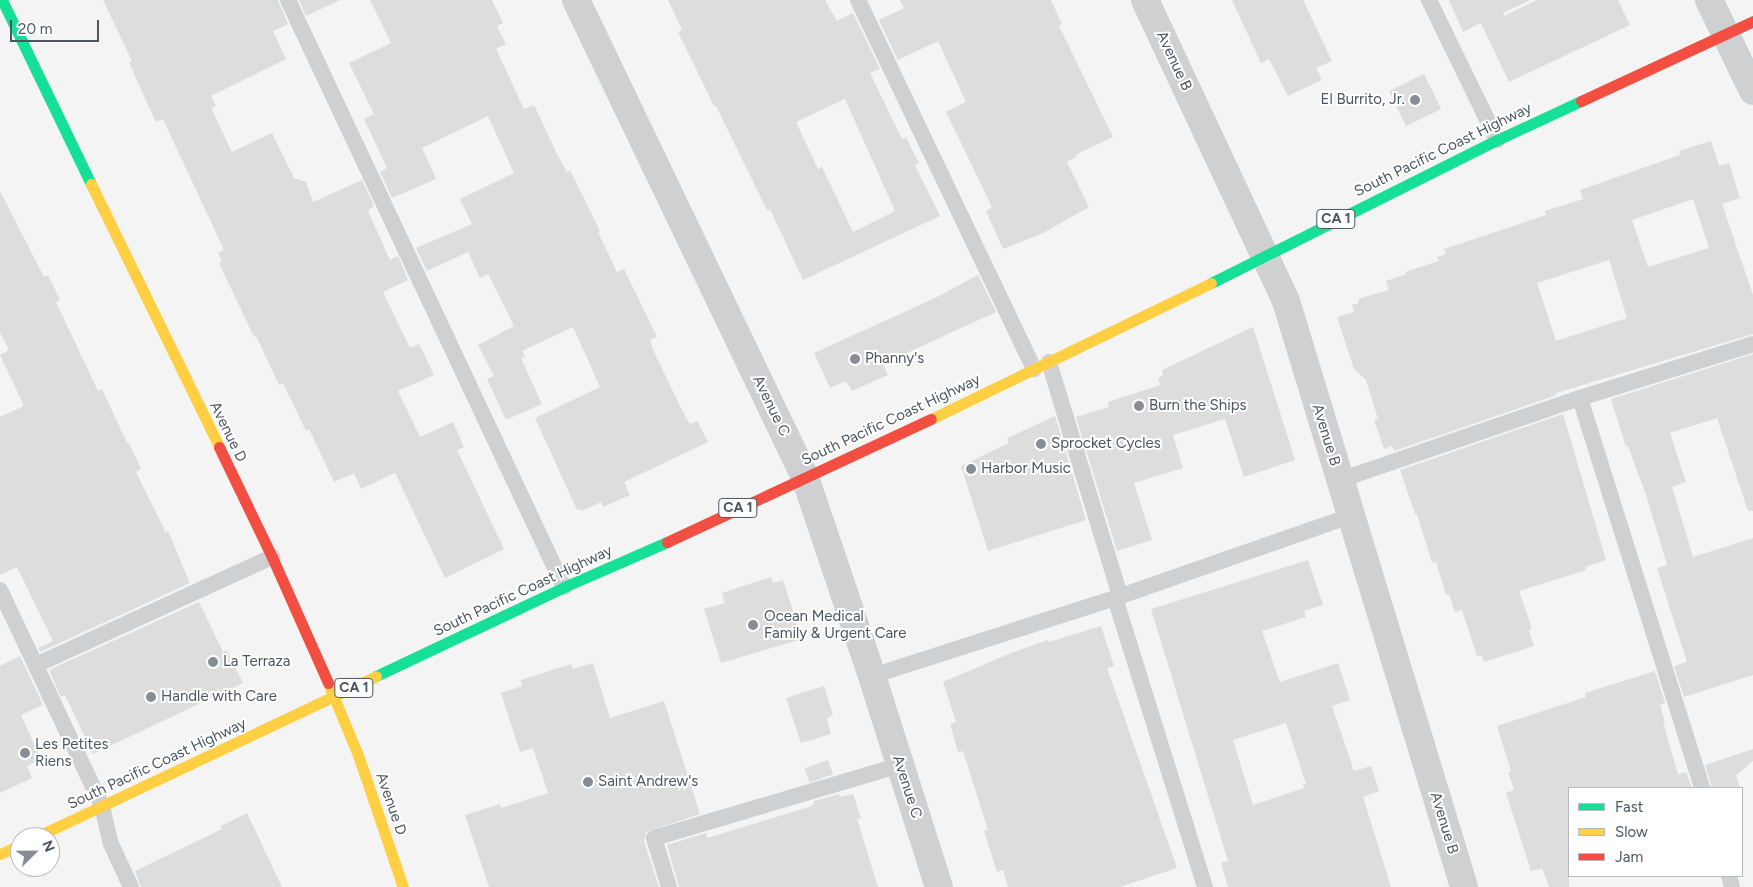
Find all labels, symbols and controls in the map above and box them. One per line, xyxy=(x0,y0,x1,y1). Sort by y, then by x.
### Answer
scale bar xyxy=(12,10,101,42)
text: 20 m xyxy=(18,20,52,38)
street label: Avenue B xyxy=(1152,28,1196,94)
place label: El Burrito, Jr. xyxy=(1321,91,1405,109)
marker: El Burrito, Jr. xyxy=(1409,94,1421,106)
street label: South Pacific Coast Highway xyxy=(1351,99,1535,201)
road number: CA 1 xyxy=(1316,208,1356,230)
place label: Phanny's xyxy=(865,350,924,368)
marker: Phanny's xyxy=(849,353,861,365)
street label: South Pacific Coast Highway xyxy=(799,371,983,469)
street label: Avenue C xyxy=(749,373,793,439)
place label: Burn the Ships xyxy=(1149,397,1247,415)
street label: Avenue D xyxy=(206,399,250,465)
marker: Burn the Ships xyxy=(1133,400,1145,412)
street label: Avenue B xyxy=(1308,402,1344,468)
place label: Sprocket Cycles xyxy=(1051,435,1161,453)
marker: Sprocket Cycles xyxy=(1035,438,1047,450)
place label: Harbor Music xyxy=(981,460,1071,478)
marker: Harbor Music xyxy=(965,463,977,475)
road number: CA 1 xyxy=(718,496,758,520)
street label: South Pacific Coast Highway xyxy=(431,542,615,640)
place label: Ocean Medical Family & Urgent Care xyxy=(764,607,906,642)
marker: Ocean Medical Family & Urgent Care xyxy=(746,618,760,632)
place label: La Terraza xyxy=(223,653,291,671)
marker: La Terraza xyxy=(207,656,219,668)
road number: CA 1 xyxy=(334,676,374,700)
place label: Handle with Care xyxy=(161,688,277,706)
marker: Handle with Care xyxy=(145,691,157,703)
street label: South Pacific Coast Highway xyxy=(65,715,249,813)
place label: Les Petites Riens xyxy=(35,735,108,770)
marker: Les Petites Riens xyxy=(19,747,31,759)
street label: Avenue C xyxy=(888,753,926,821)
street label: Avenue D xyxy=(372,770,410,838)
place label: Saint Andrew's xyxy=(598,773,698,791)
marker: Saint Andrew's xyxy=(582,776,594,788)
legend xyxy=(1568,787,1743,877)
street label: Avenue B xyxy=(1426,790,1462,856)
text: Fast xyxy=(1615,798,1643,816)
text: Slow xyxy=(1615,823,1648,841)
north arrow xyxy=(10,827,60,877)
text: N xyxy=(38,838,58,855)
text: Jam xyxy=(1615,848,1643,866)

